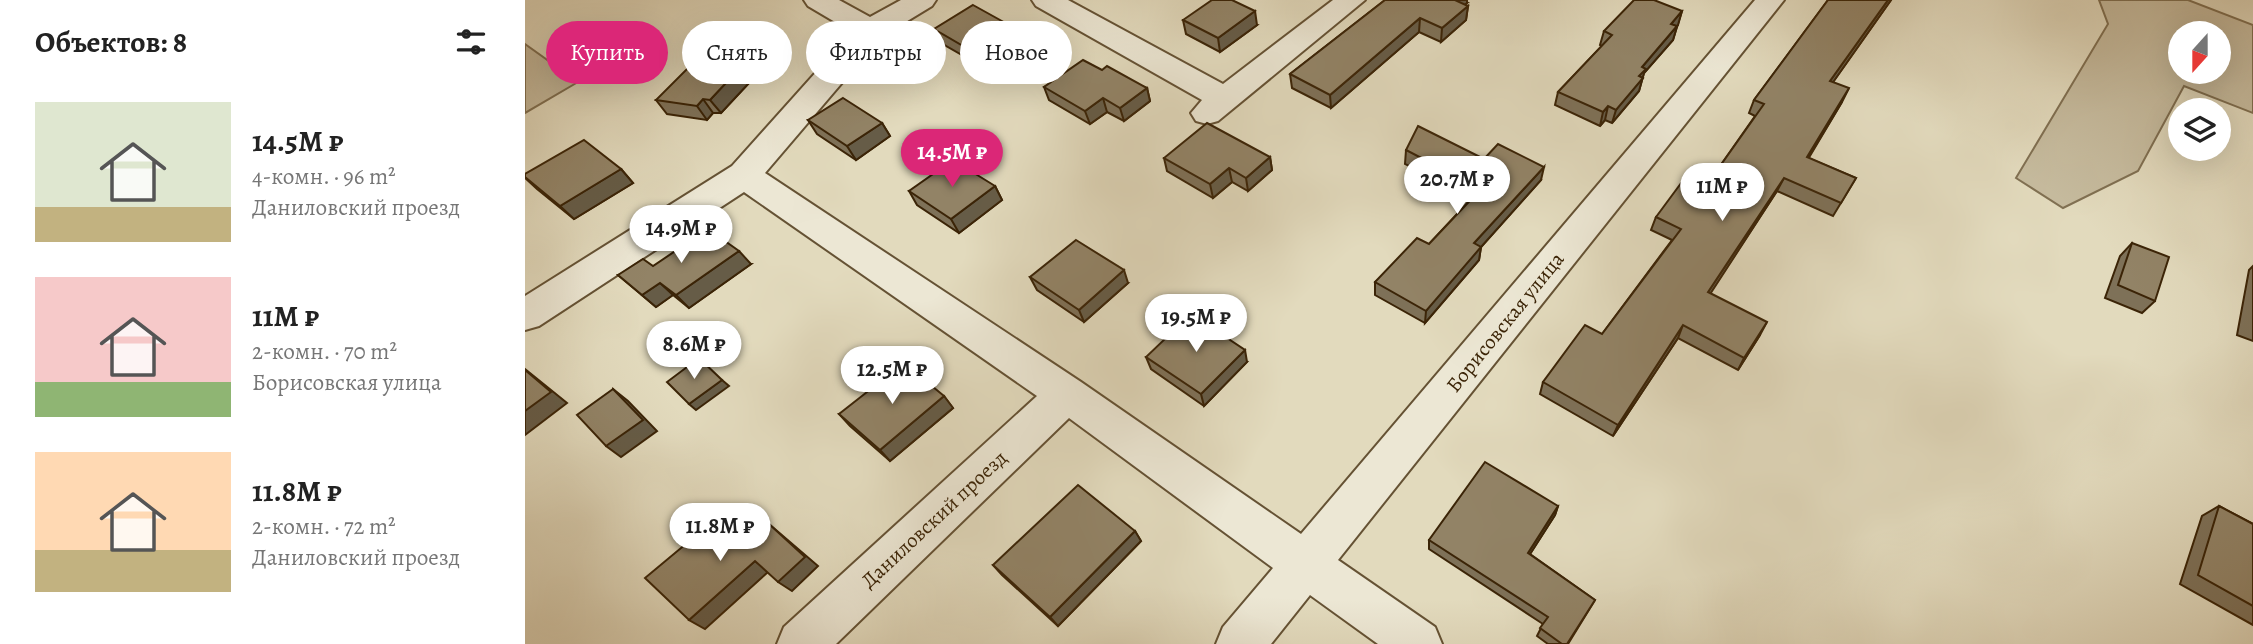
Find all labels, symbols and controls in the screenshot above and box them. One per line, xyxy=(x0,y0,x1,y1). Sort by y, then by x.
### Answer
chip: Купить xyxy=(546,21,668,84)
chip: Снять xyxy=(682,21,792,84)
chip: Фильтры xyxy=(806,21,946,84)
chip: Новое xyxy=(960,21,1072,84)
north arrow xyxy=(2168,21,2231,84)
map controls xyxy=(2168,21,2231,161)
text: Объектов: 8 xyxy=(35,22,187,62)
icon: filters xyxy=(452,23,490,61)
button: layers xyxy=(2168,98,2231,161)
text: 14.5M ₽ xyxy=(252,121,344,161)
icon: home xyxy=(91,130,175,214)
pin: 14.5M ₽ xyxy=(887,130,1017,189)
text: 14.5M ₽ xyxy=(917,136,987,167)
pin: 20.7M ₽ xyxy=(1392,156,1522,216)
text: 4-комн. · 96 m² xyxy=(252,161,396,192)
text: 20.7M ₽ xyxy=(1420,163,1494,194)
pin: 11M ₽ xyxy=(1673,164,1771,223)
text: 11M ₽ xyxy=(1696,170,1748,201)
text: Даниловский проезд xyxy=(252,192,460,223)
pin: 14.9M ₽ xyxy=(616,205,746,265)
text: 14.9M ₽ xyxy=(645,212,717,243)
street label: Борисовская улица xyxy=(1440,246,1571,398)
pin: 19.5M ₽ xyxy=(1131,294,1261,354)
text: 11M ₽ xyxy=(252,296,319,336)
text: 19.5M ₽ xyxy=(1161,301,1231,332)
icon: home xyxy=(91,305,175,389)
pin: 8.6M ₽ xyxy=(637,322,751,381)
text: 8.6M ₽ xyxy=(662,328,726,359)
text: 2-комн. · 70 m² xyxy=(252,336,397,367)
pin: 12.5M ₽ xyxy=(827,346,957,406)
text: 12.5M ₽ xyxy=(857,353,927,384)
text: Борисовская улица xyxy=(252,367,442,398)
street label: Даниловский проезд xyxy=(855,444,1013,594)
text: 11.8M ₽ xyxy=(252,471,342,511)
icon: home xyxy=(91,480,175,564)
pin: 11.8M ₽ xyxy=(655,504,785,563)
text: 11.8M ₽ xyxy=(686,510,754,541)
text: 2-комн. · 72 m² xyxy=(252,511,396,542)
text: Даниловский проезд xyxy=(252,542,460,573)

